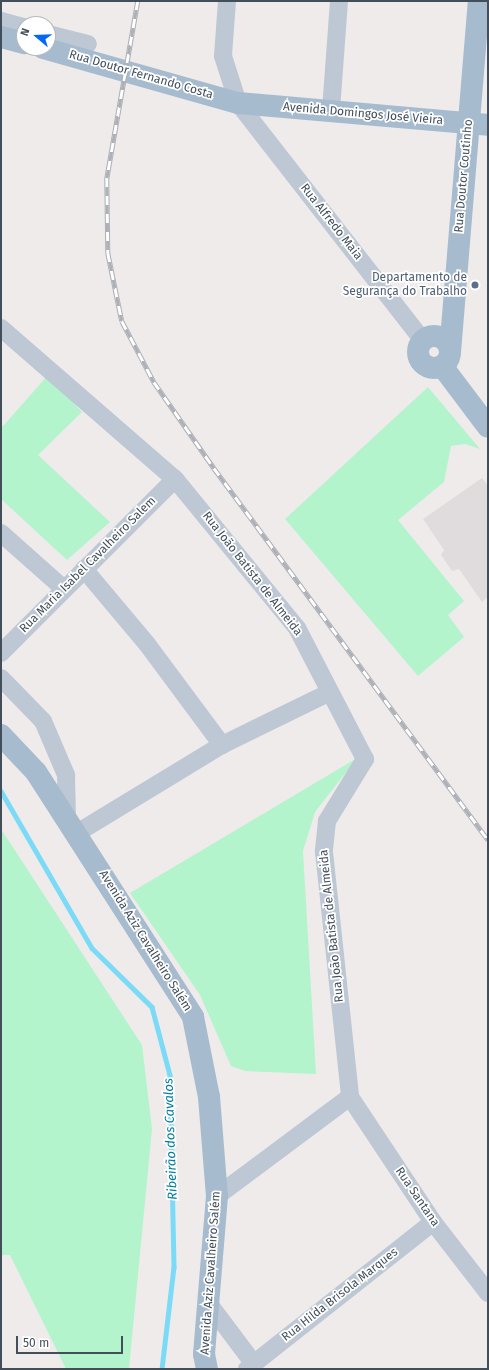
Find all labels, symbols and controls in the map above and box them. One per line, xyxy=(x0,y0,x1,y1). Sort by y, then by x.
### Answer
north arrow xyxy=(16,16,56,56)
text: N xyxy=(18,27,32,38)
street label: Rua Doutor Fernando Costa xyxy=(67,48,215,102)
street label: Avenida Domingos José Vieira xyxy=(282,100,444,128)
street label: Rua Doutor Coutinho xyxy=(452,119,476,233)
street label: Rua Alfredo Maia xyxy=(297,181,365,263)
place label: Departamento de Segurança do Trabalho xyxy=(343,271,467,299)
marker: Departamento de Segurança do Trabalho xyxy=(470,280,480,290)
street label: Rua Maria Isabel Cavalheiro Salem xyxy=(17,494,159,636)
street label: Rua João Batista de Almeida xyxy=(199,509,305,639)
street label: Rua João Batista de Almeida xyxy=(317,849,347,1003)
street label: Avenida Aziz Cavalheiro Salém xyxy=(96,868,194,1014)
water label: Ribeirão dos Cavalos xyxy=(161,1078,181,1200)
street label: Rua Santana xyxy=(392,1165,442,1229)
street label: Avenida Aziz Cavalheiro Salém xyxy=(198,1191,224,1355)
street label: Rua Hilda Brisola Marques xyxy=(279,1245,401,1345)
scale bar xyxy=(18,1328,125,1354)
text: 50 m xyxy=(23,1336,49,1350)

